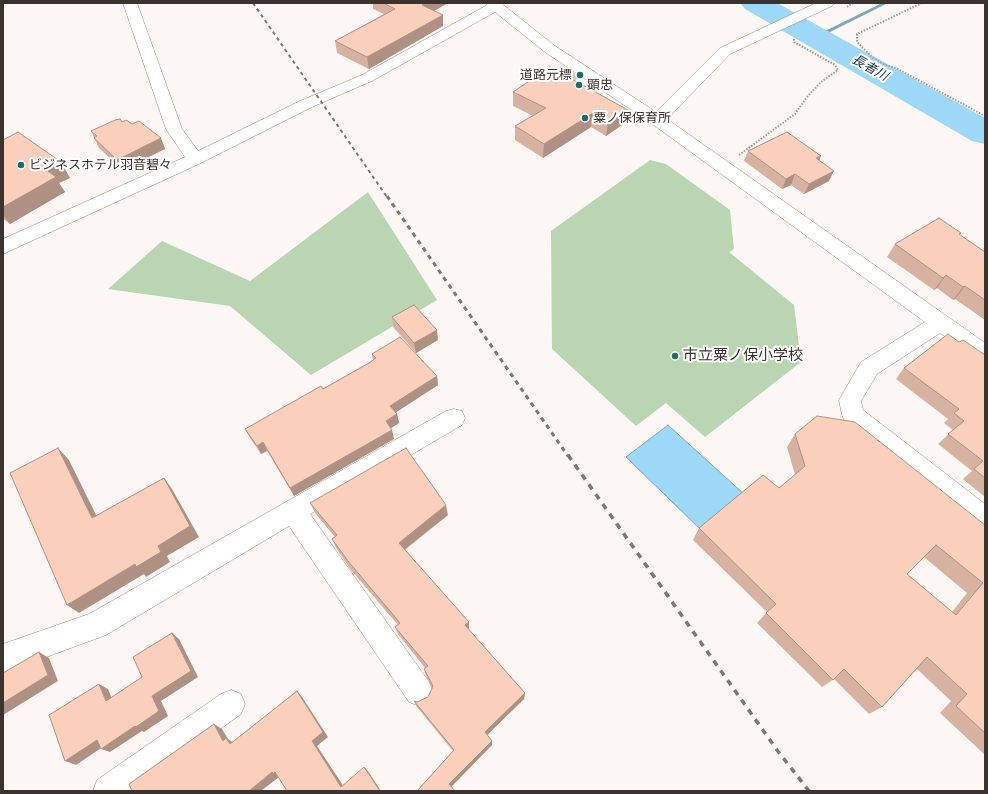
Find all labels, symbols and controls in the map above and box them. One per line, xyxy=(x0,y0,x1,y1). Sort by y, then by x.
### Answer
water label: 長者川 xyxy=(849,52,891,84)
place label: 道路元標 xyxy=(520,67,572,83)
marker: 道路元標 xyxy=(575,70,585,80)
place label: 顕忠 xyxy=(587,77,613,93)
marker: 顕忠 xyxy=(574,80,584,90)
place label: 粟ノ保保育所 xyxy=(593,110,671,126)
marker: 粟ノ保保育所 xyxy=(580,113,590,123)
place label: ビジネスホテル羽音碧々 xyxy=(29,157,172,173)
marker: ビジネスホテル羽音碧々 xyxy=(16,160,26,170)
place label: 市立粟ノ保小学校 xyxy=(683,347,803,365)
marker: 市立粟ノ保小学校 xyxy=(670,351,680,361)

